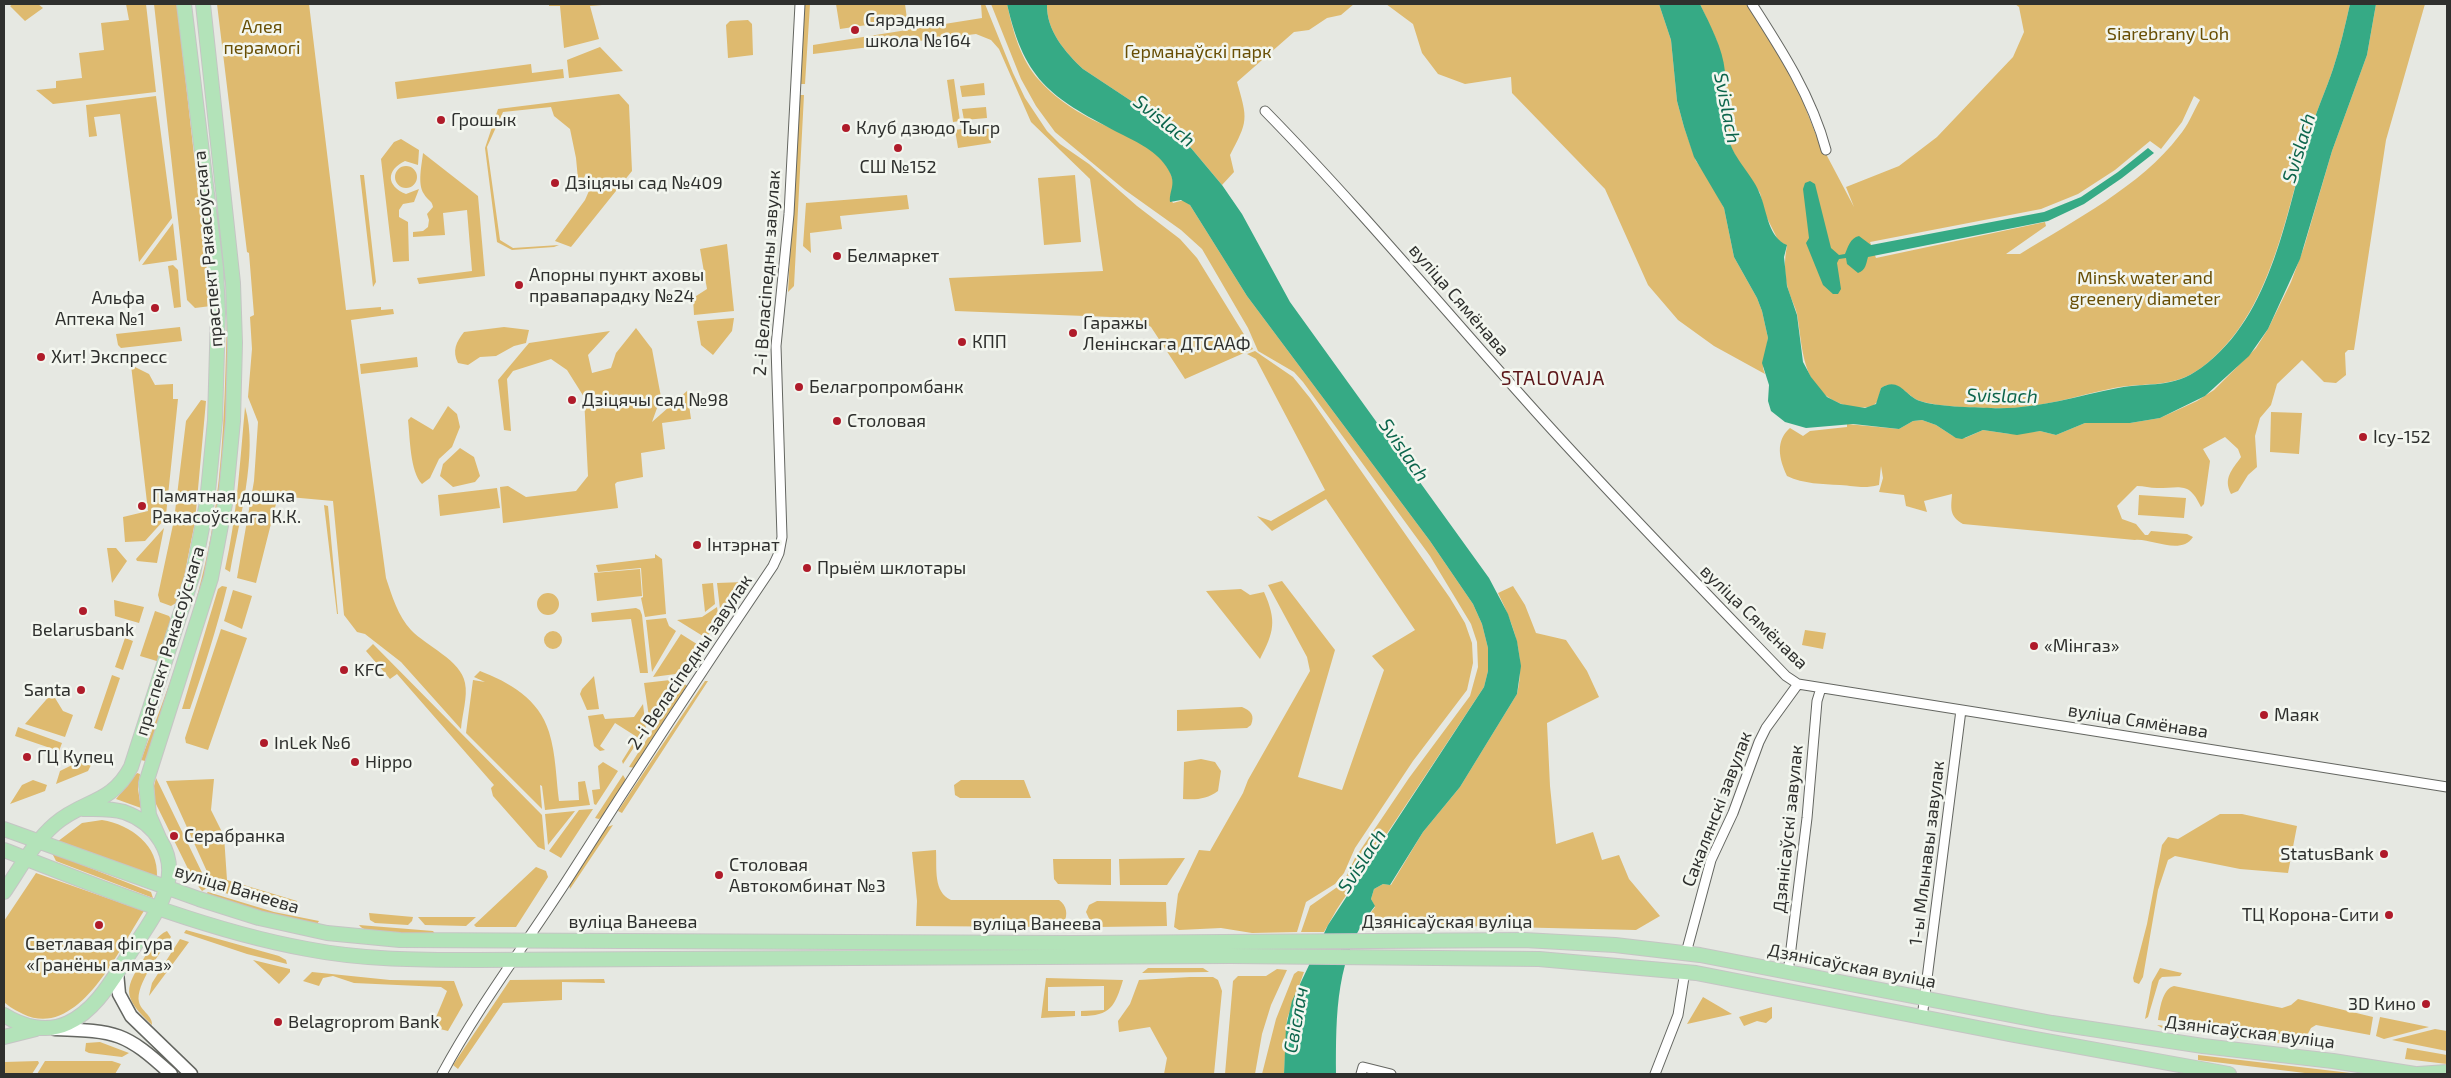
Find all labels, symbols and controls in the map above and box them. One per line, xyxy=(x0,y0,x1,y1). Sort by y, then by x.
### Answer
place label: Сярэдняя школа №164 xyxy=(865,9,971,52)
park label: Алея перамогі xyxy=(223,16,301,58)
park label: Siarebrany Loh xyxy=(2107,23,2229,45)
marker: Сярэдняя школа №164 xyxy=(849,24,861,36)
park label: Германаўскі парк xyxy=(1124,41,1272,63)
water label: Svislach xyxy=(1709,71,1745,145)
water label: Svislach xyxy=(1129,90,1199,152)
place label: Грошык xyxy=(451,109,516,131)
water label: Svislach xyxy=(2278,110,2320,186)
marker: Грошык xyxy=(435,114,447,126)
place label: Клуб дзюдо Тыгр xyxy=(856,117,1000,139)
marker: Клуб дзюдо Тыгр xyxy=(840,122,852,134)
marker: СШ №152 xyxy=(892,142,904,154)
street label: праспект Ракасоўскага xyxy=(189,150,227,348)
place label: СШ №152 xyxy=(859,156,937,178)
street label: 2-і Веласіпедны завулак xyxy=(749,169,785,377)
place label: Дзіцячы сад №409 xyxy=(565,172,723,194)
marker: Дзіцячы сад №409 xyxy=(549,177,561,189)
street label: вуліца Сямёнава xyxy=(1404,239,1514,361)
place label: Белмаркет xyxy=(847,245,939,267)
marker: Белмаркет xyxy=(831,250,843,262)
place label: Апорны пункт аховы правапарадку №24 xyxy=(529,264,704,306)
park label: Minsk water and greenery diameter xyxy=(2069,267,2221,310)
marker: Апорны пункт аховы правапарадку №24 xyxy=(513,279,525,291)
place label: Альфа Аптека №1 xyxy=(55,287,145,330)
marker: Альфа Аптека №1 xyxy=(149,302,161,314)
place label: Гаражы Ленінскага ДТСААФ xyxy=(1083,312,1251,354)
marker: Гаражы Ленінскага ДТСААФ xyxy=(1067,327,1079,339)
place label: КПП xyxy=(972,331,1007,353)
marker: КПП xyxy=(956,336,968,348)
place label: Хит! Экспресс xyxy=(51,346,167,368)
marker: Хит! Экспресс xyxy=(35,351,47,363)
district label: STALOVAJA xyxy=(1500,368,1606,390)
place label: Белагропромбанк xyxy=(809,376,964,398)
marker: Белагропромбанк xyxy=(793,381,805,393)
water label: Svislach xyxy=(1966,384,2038,408)
place label: Дзіцячы сад №98 xyxy=(582,389,729,411)
marker: Дзіцячы сад №98 xyxy=(566,394,578,406)
place label: Столовая xyxy=(847,410,926,432)
water label: Svislach xyxy=(1374,414,1434,486)
marker: Столовая xyxy=(831,415,843,427)
place label: Ісу-152 xyxy=(2373,426,2431,448)
marker: Ісу-152 xyxy=(2357,431,2369,443)
place label: Памятная дошка Ракасоўскага К.К. xyxy=(152,485,301,528)
marker: Памятная дошка Ракасоўскага К.К. xyxy=(136,500,148,512)
place label: Інтэрнат xyxy=(707,534,780,556)
marker: Інтэрнат xyxy=(691,539,703,551)
street label: праспект Ракасоўскага xyxy=(131,543,209,739)
place label: Прыём шклотары xyxy=(817,557,966,579)
street label: вуліца Сямёнава xyxy=(1696,560,1812,674)
marker: Прыём шклотары xyxy=(801,562,813,574)
street label: 2-і Веласіпедны завулак xyxy=(623,570,757,754)
marker: Belarusbank xyxy=(77,605,89,617)
place label: Belarusbank xyxy=(32,619,134,641)
place label: «Мінгаз» xyxy=(2044,635,2119,657)
marker: «Мінгаз» xyxy=(2028,640,2040,652)
place label: KFC xyxy=(354,659,384,681)
marker: KFC xyxy=(338,664,350,676)
place label: Santa xyxy=(24,679,71,701)
marker: Santa xyxy=(75,684,87,696)
street label: вуліца Сямёнава xyxy=(2066,699,2210,743)
place label: Маяк xyxy=(2274,704,2319,726)
marker: Маяк xyxy=(2258,709,2270,721)
street label: Сакалянскі завулак xyxy=(1677,728,1757,890)
place label: InLek №6 xyxy=(274,732,351,754)
marker: InLek №6 xyxy=(258,737,270,749)
street label: Дзянісаўскі завулак xyxy=(1768,744,1808,914)
place label: ГЦ Купец xyxy=(37,746,114,768)
marker: ГЦ Купец xyxy=(21,751,33,763)
place label: Hippo xyxy=(365,751,413,773)
marker: Hippo xyxy=(349,756,361,768)
street label: 1-ы Млынавы завулак xyxy=(1905,759,1949,947)
place label: Серабранка xyxy=(184,825,285,847)
water label: Svislach xyxy=(1333,825,1391,897)
marker: Серабранка xyxy=(168,830,180,842)
place label: StatusBank xyxy=(2280,843,2374,865)
marker: StatusBank xyxy=(2378,848,2390,860)
place label: Столовая Автокомбинат №3 xyxy=(729,854,886,896)
street label: вуліца Ванеева xyxy=(172,860,302,918)
marker: Столовая Автокомбинат №3 xyxy=(713,869,725,881)
place label: ТЦ Корона-Сити xyxy=(2242,904,2379,926)
marker: ТЦ Корона-Сити xyxy=(2383,909,2395,921)
street label: вуліца Ванеева xyxy=(568,911,698,933)
street label: Дзянісаўская вуліца xyxy=(1362,911,1532,933)
street label: вуліца Ванеева xyxy=(972,913,1102,935)
marker: Светлавая фігура «Гранёны алмаз» xyxy=(93,919,105,931)
place label: Светлавая фігура «Гранёны алмаз» xyxy=(25,933,173,976)
street label: Дзянісаўская вуліца xyxy=(1766,939,1938,993)
water label: Свіслач xyxy=(1279,985,1313,1055)
place label: 3D Кино xyxy=(2348,993,2416,1015)
marker: 3D Кино xyxy=(2420,998,2432,1010)
place label: Belagroprom Bank xyxy=(288,1011,439,1033)
street label: Дзянісаўская вуліца xyxy=(2164,1011,2336,1053)
marker: Belagroprom Bank xyxy=(272,1016,284,1028)

